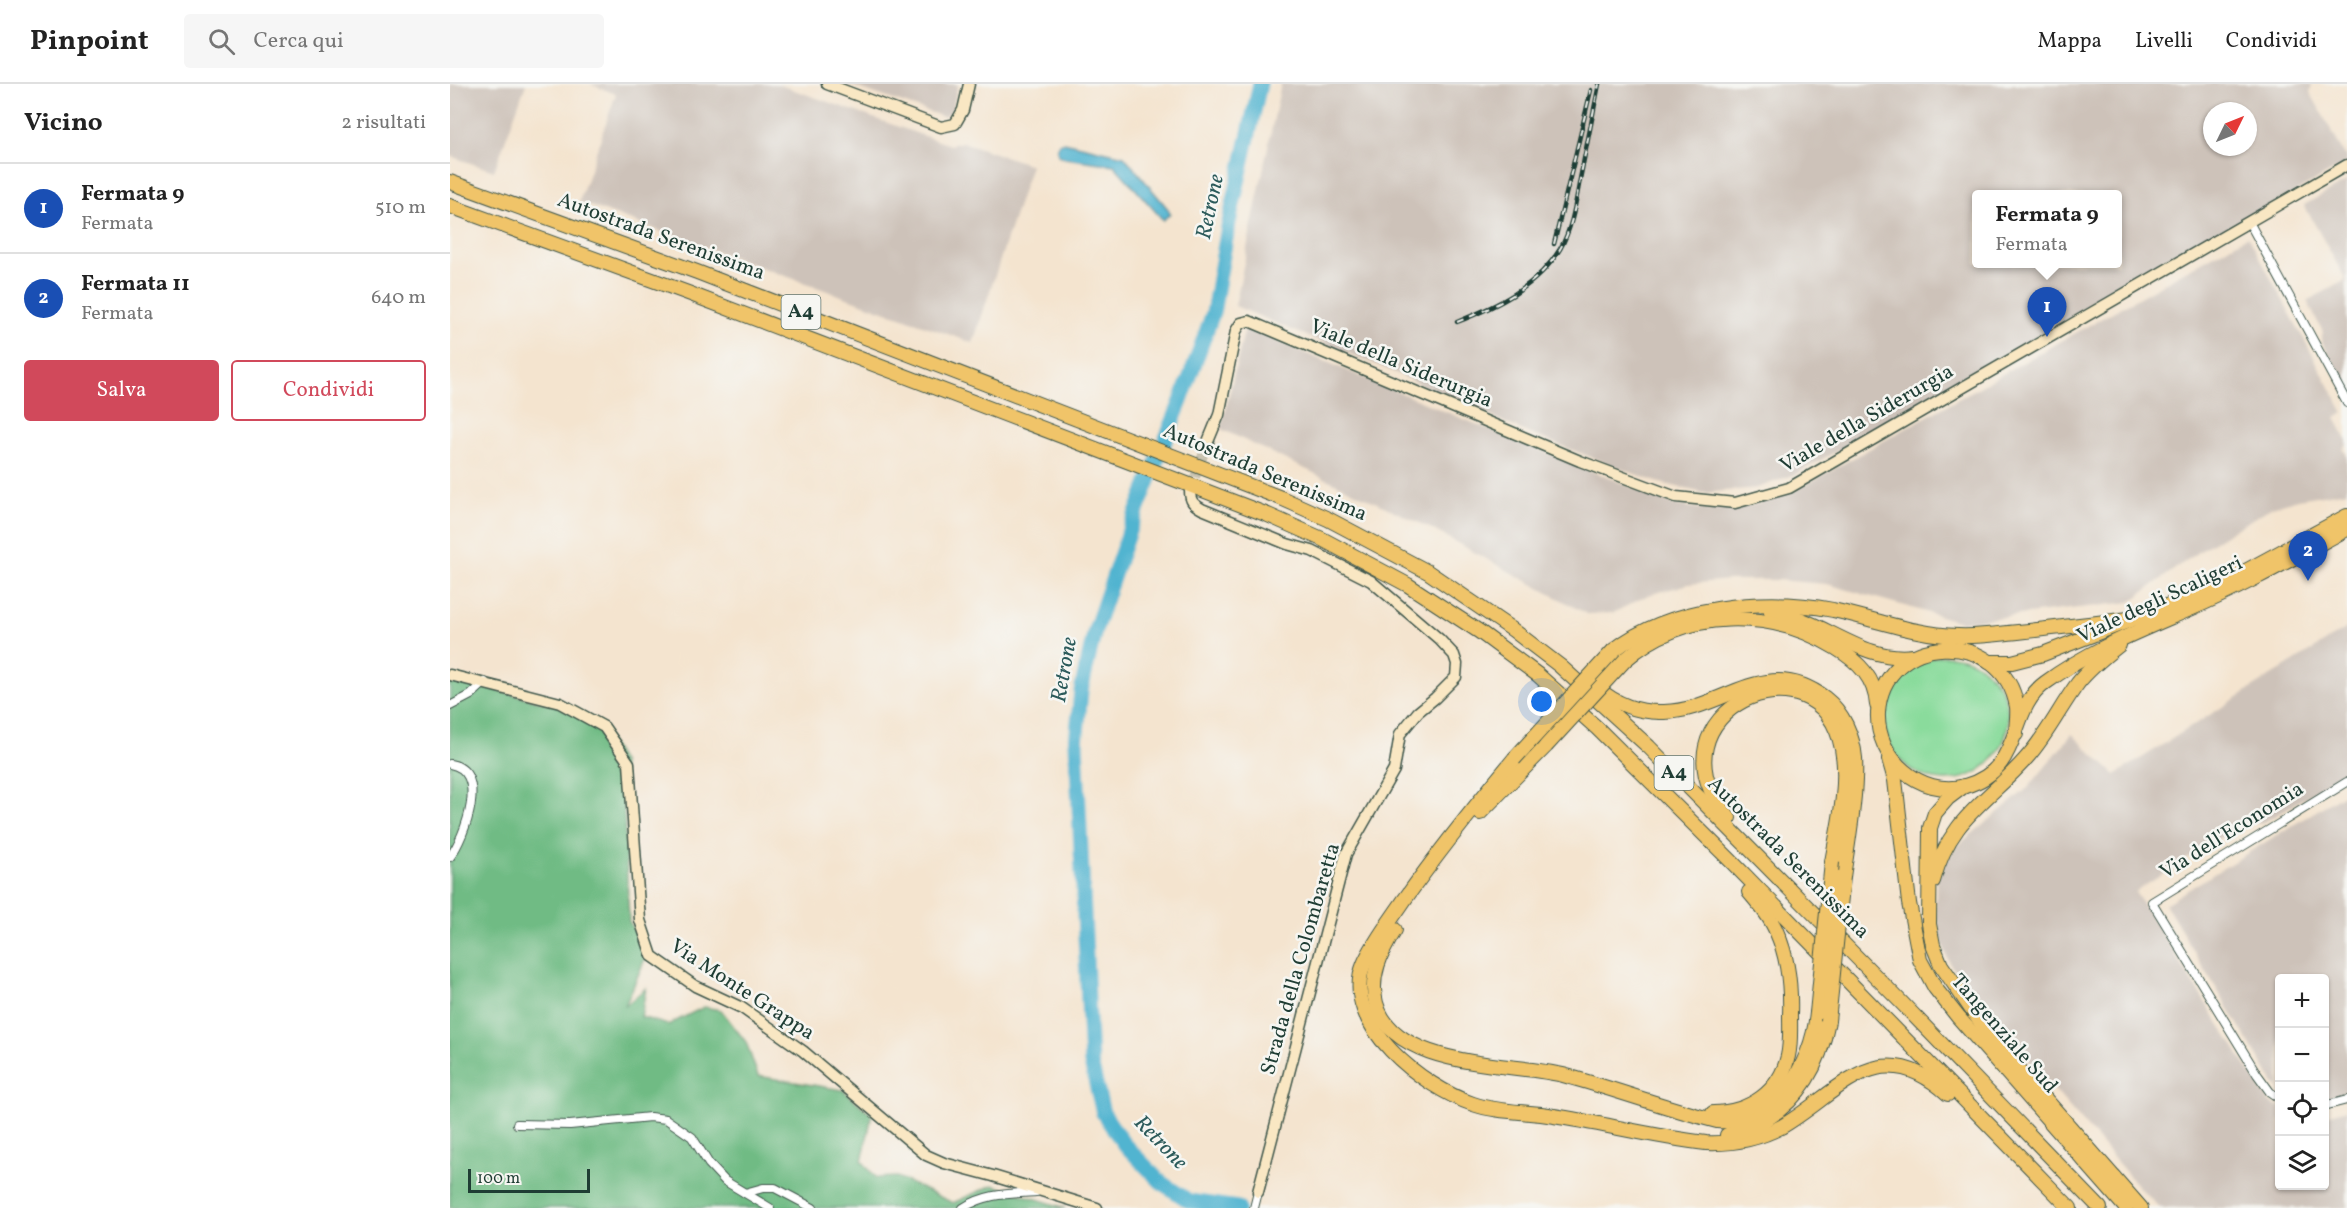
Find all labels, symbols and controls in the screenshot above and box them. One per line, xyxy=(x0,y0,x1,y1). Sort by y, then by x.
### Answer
search box xyxy=(184,14,604,68)
text: Pinpoint xyxy=(30,22,148,61)
icon: search xyxy=(205,25,238,58)
text: Cerca qui xyxy=(253,26,344,57)
text: Mappa xyxy=(2037,27,2102,56)
text: Livelli xyxy=(2135,27,2193,56)
text: Condividi xyxy=(2226,27,2317,56)
north arrow xyxy=(2203,102,2257,156)
text: Vicino xyxy=(24,105,103,141)
text: 2 risultati xyxy=(341,109,426,137)
water label: Retrone xyxy=(1189,172,1233,242)
text: Fermata 9 xyxy=(81,179,184,210)
street label: Autostrada Serenissima xyxy=(553,186,769,288)
popup xyxy=(1972,190,2122,268)
text: 1 xyxy=(39,194,48,222)
text: 510 m xyxy=(375,194,426,222)
text: Fermata 9 xyxy=(1995,200,2099,231)
text: Fermata xyxy=(81,210,153,238)
text: Fermata xyxy=(1995,231,2068,259)
text: Fermata 11 xyxy=(81,269,190,300)
text: 2 xyxy=(38,284,49,312)
text: 640 m xyxy=(371,284,426,312)
pin: 1 xyxy=(2028,288,2066,337)
road number: A4 xyxy=(782,295,820,329)
text: Fermata xyxy=(81,300,153,328)
street label: Viale della Siderurgia xyxy=(1305,312,1497,416)
street label: Viale della Siderurgia xyxy=(1775,357,1959,481)
button: Salva xyxy=(24,360,219,421)
button: Condividi xyxy=(231,360,426,421)
street label: Autostrada Serenissima xyxy=(1158,417,1372,529)
pin: 2 xyxy=(2288,532,2328,581)
street label: Viale degli Scaligeri xyxy=(2072,549,2248,651)
water label: Retrone xyxy=(1044,635,1086,705)
your location xyxy=(1527,687,1556,716)
road number: A4 xyxy=(1654,756,1694,790)
street label: Autostrada Serenissima xyxy=(1700,770,1876,946)
street label: Via dell'Economia xyxy=(2154,775,2310,887)
street label: Strada della Colombaretta xyxy=(1254,840,1348,1078)
street label: Via Monte Grappa xyxy=(664,932,820,1048)
street label: Tangenziale Sud xyxy=(1944,968,2064,1100)
map controls xyxy=(2275,974,2329,1190)
button: + xyxy=(2275,974,2329,1028)
button: − xyxy=(2275,1028,2329,1082)
button: locate xyxy=(2275,1082,2329,1136)
water label: Retrone xyxy=(1126,1109,1194,1177)
button: layers xyxy=(2275,1136,2329,1190)
scale bar xyxy=(468,1166,590,1194)
text: 100 m xyxy=(477,1168,520,1190)

